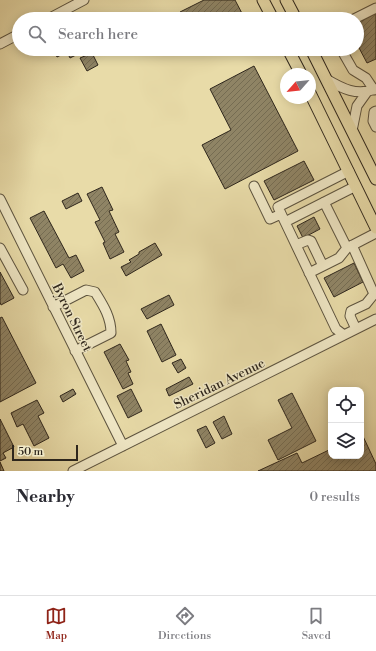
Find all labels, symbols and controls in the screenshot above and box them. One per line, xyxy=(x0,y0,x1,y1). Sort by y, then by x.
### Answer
search box xyxy=(12,12,364,56)
icon: search xyxy=(26,23,48,45)
text: Search here xyxy=(58,25,138,44)
north arrow xyxy=(280,68,316,104)
street label: Byron Street xyxy=(48,280,96,354)
street label: Sheridan Avenue xyxy=(171,355,268,413)
map controls xyxy=(328,387,364,459)
button: locate xyxy=(328,387,364,423)
button: layers xyxy=(328,423,364,459)
scale bar xyxy=(12,443,78,462)
text: 50 m xyxy=(18,445,43,459)
text: Nearby xyxy=(16,486,75,508)
text: 0 results xyxy=(309,489,360,505)
tab: Map xyxy=(45,605,67,643)
tab: Directions xyxy=(158,605,211,643)
tab: Saved xyxy=(302,605,331,643)

